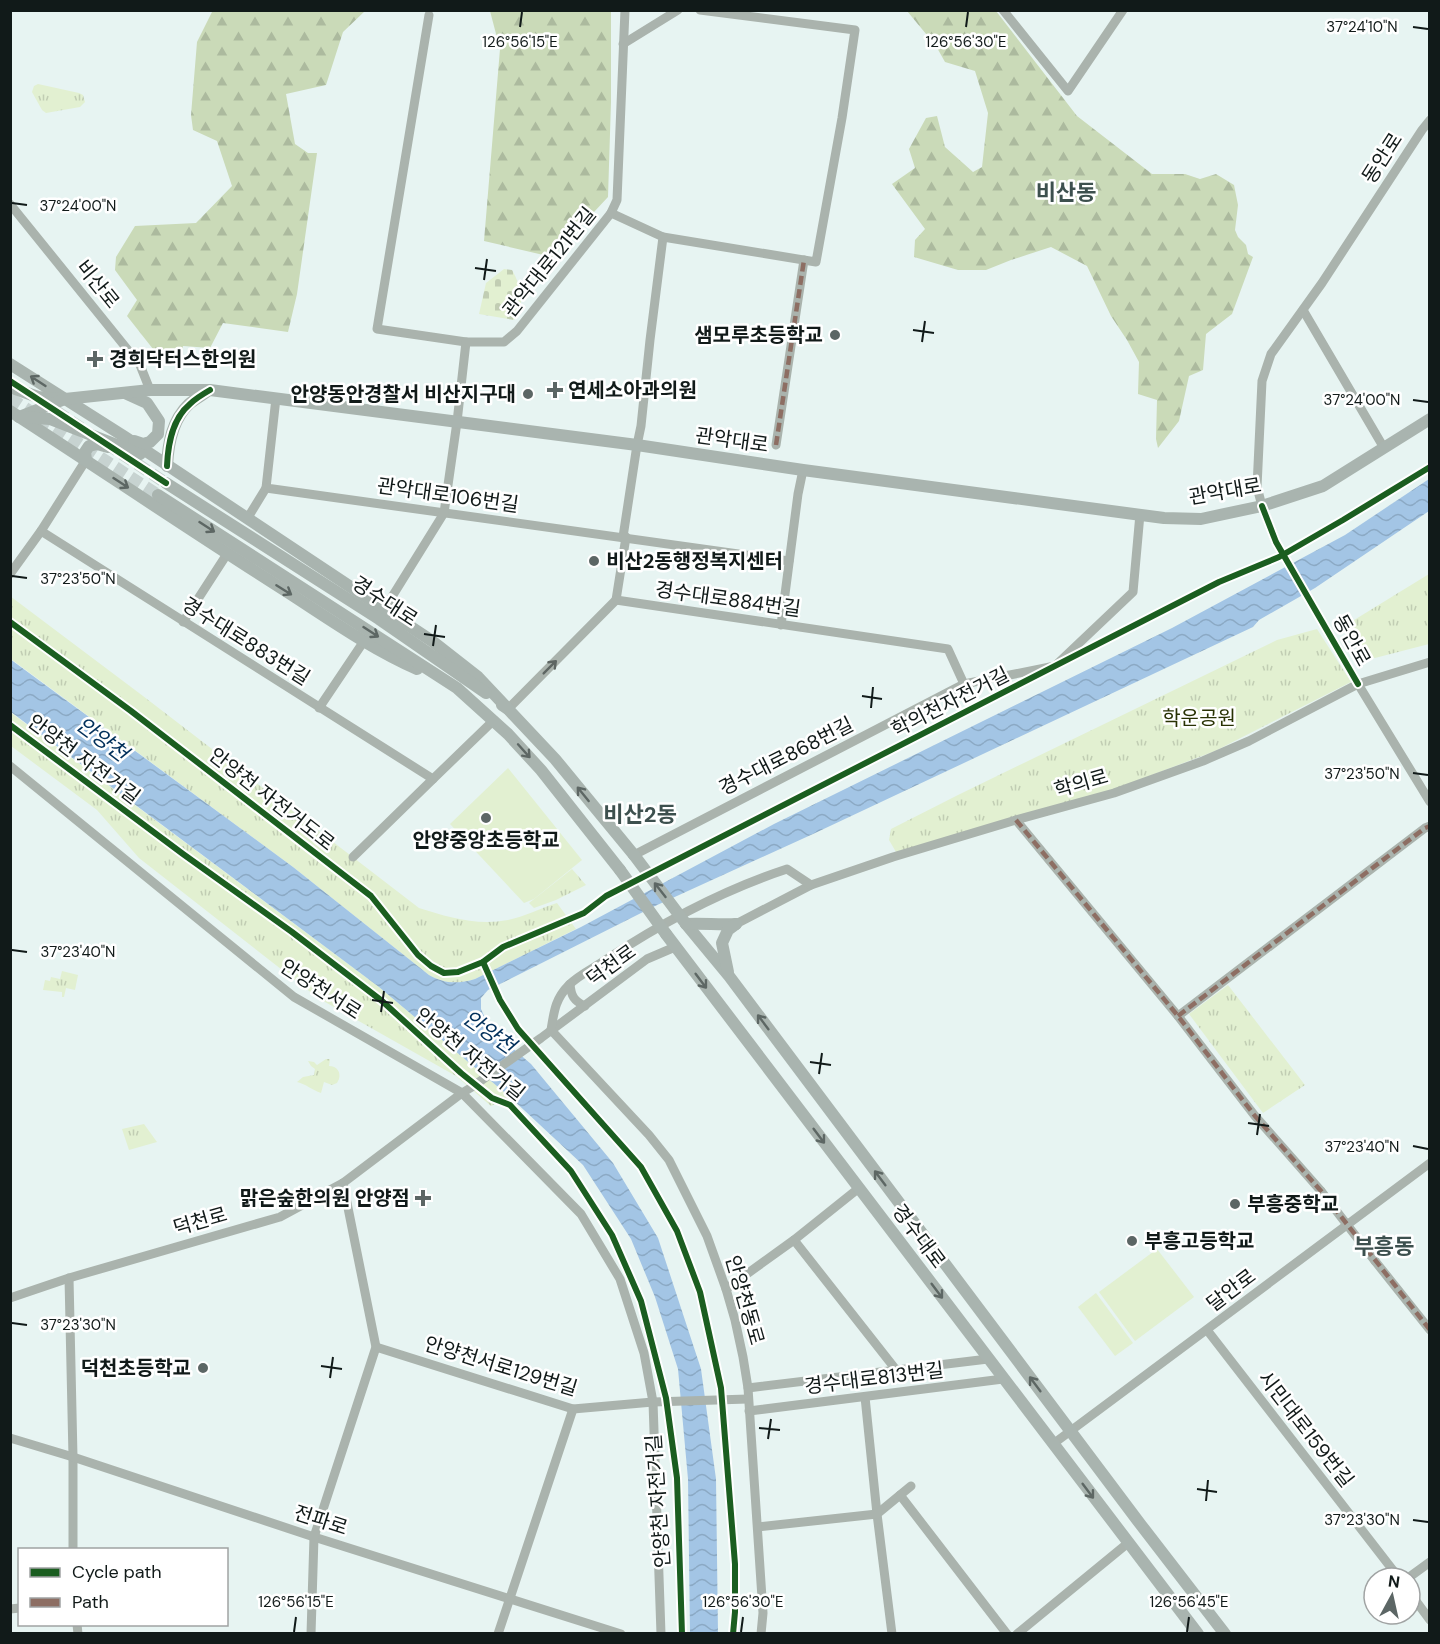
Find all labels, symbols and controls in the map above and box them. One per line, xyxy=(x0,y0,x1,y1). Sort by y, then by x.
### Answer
text: 37°24'10"N xyxy=(1326,17,1398,37)
text: 126°56'15"E xyxy=(482,32,558,52)
text: 126°56'30"E xyxy=(926,32,1006,52)
street label: 동안로 xyxy=(1356,128,1408,188)
district label: 비산동 xyxy=(1036,178,1096,207)
text: 37°24'00"N xyxy=(40,196,116,216)
street label: 관악대로121번길 xyxy=(497,202,601,322)
street label: 비산로 xyxy=(71,254,125,314)
place label: 샘모루초등학교 xyxy=(694,322,823,348)
marker: 샘모루초등학교 xyxy=(828,328,842,342)
place label: 경희닥터스한의원 xyxy=(109,346,256,372)
marker: 경희닥터스한의원 xyxy=(86,350,104,368)
one-way arrow xyxy=(30,375,47,387)
place label: 연세소아과의원 xyxy=(568,377,697,403)
place label: 안양동안경찰서 비산지구대 xyxy=(291,381,516,407)
marker: 연세소아과의원 xyxy=(546,381,564,399)
marker: 안양동안경찰서 비산지구대 xyxy=(521,387,535,401)
text: 37°24'00"N xyxy=(1324,390,1400,410)
street label: 관악대로 xyxy=(694,422,770,458)
street label: 관악대로106번길 xyxy=(375,472,521,518)
street label: 관악대로 xyxy=(1186,472,1264,510)
one-way arrow xyxy=(112,477,129,489)
one-way arrow xyxy=(198,521,215,533)
place label: 비산2동행정복지센터 xyxy=(606,548,783,574)
marker: 비산2동행정복지센터 xyxy=(587,554,601,568)
text: 37°23'50"N xyxy=(40,569,116,589)
street label: 경수대로 xyxy=(347,570,423,632)
street label: 경수대로884번길 xyxy=(653,576,803,622)
one-way arrow xyxy=(275,584,292,596)
street label: 경수대로883번길 xyxy=(177,591,315,691)
street label: 동안로 xyxy=(1327,610,1377,670)
one-way arrow xyxy=(362,627,379,639)
one-way arrow xyxy=(542,660,557,675)
street label: 학의천자전거길 xyxy=(887,661,1013,743)
park label: 학운공원 xyxy=(1162,705,1236,731)
street label: 안양천 자전거길 xyxy=(23,708,145,810)
water label: 안양천 xyxy=(70,710,136,769)
street label: 경수대로868번길 xyxy=(714,711,858,801)
street label: 안양천 자전거도로 xyxy=(204,742,340,856)
one-way arrow xyxy=(517,744,531,759)
street label: 학의로 xyxy=(1051,763,1111,803)
text: 37°23'50"N xyxy=(1324,764,1400,784)
one-way arrow xyxy=(577,786,590,802)
district label: 비산2동 xyxy=(603,800,677,829)
marker: 안양중앙초등학교 xyxy=(479,811,493,825)
place label: 안양중앙초등학교 xyxy=(412,827,560,853)
one-way arrow xyxy=(654,882,666,898)
street label: 덕천로 xyxy=(581,938,641,992)
text: 37°23'40"N xyxy=(41,942,115,962)
street label: 안양천서로 xyxy=(275,953,367,1025)
one-way arrow xyxy=(695,972,707,988)
street label: 안양천 자전거길 xyxy=(410,1002,530,1106)
water label: 안양천 xyxy=(457,1004,523,1062)
one-way arrow xyxy=(757,1014,769,1030)
one-way arrow xyxy=(812,1128,825,1144)
text: 37°23'40"N xyxy=(1325,1137,1399,1157)
one-way arrow xyxy=(874,1170,886,1186)
place label: 맑은숲한의원 안양점 xyxy=(240,1185,410,1211)
marker: 맑은숲한의원 안양점 xyxy=(414,1189,432,1207)
place label: 부흥중학교 xyxy=(1247,1191,1339,1217)
marker: 부흥중학교 xyxy=(1228,1197,1242,1211)
street label: 경수대로 xyxy=(886,1199,952,1273)
street label: 덕천로 xyxy=(170,1201,230,1241)
place label: 부흥고등학교 xyxy=(1144,1228,1254,1254)
district label: 부흥동 xyxy=(1354,1232,1414,1261)
marker: 부흥고등학교 xyxy=(1125,1234,1139,1248)
street label: 안양천동로 xyxy=(720,1252,770,1348)
street label: 달안로 xyxy=(1201,1263,1261,1317)
one-way arrow xyxy=(931,1283,943,1299)
text: 37°23'30"N xyxy=(40,1315,116,1335)
street label: 안양천서로129번길 xyxy=(421,1330,581,1402)
place label: 덕천초등학교 xyxy=(81,1355,191,1381)
street label: 경수대로813번길 xyxy=(803,1357,945,1399)
marker: 덕천초등학교 xyxy=(196,1361,210,1375)
street label: 시민대로159번길 xyxy=(1252,1366,1360,1492)
one-way arrow xyxy=(1029,1376,1041,1392)
street label: 안양천 자전거길 xyxy=(640,1433,676,1569)
one-way arrow xyxy=(1082,1483,1095,1499)
street label: 전파로 xyxy=(291,1499,351,1541)
text: 37°23'30"N xyxy=(1324,1510,1400,1530)
legend xyxy=(18,1548,228,1626)
text: Cycle path xyxy=(72,1560,162,1584)
north arrow xyxy=(1362,1566,1422,1626)
text: N xyxy=(1387,1570,1401,1593)
text: Path xyxy=(72,1590,109,1614)
text: 126°56'15"E xyxy=(258,1592,334,1612)
text: 126°56'30"E xyxy=(703,1592,783,1612)
text: 126°56'45"E xyxy=(1150,1592,1228,1612)

